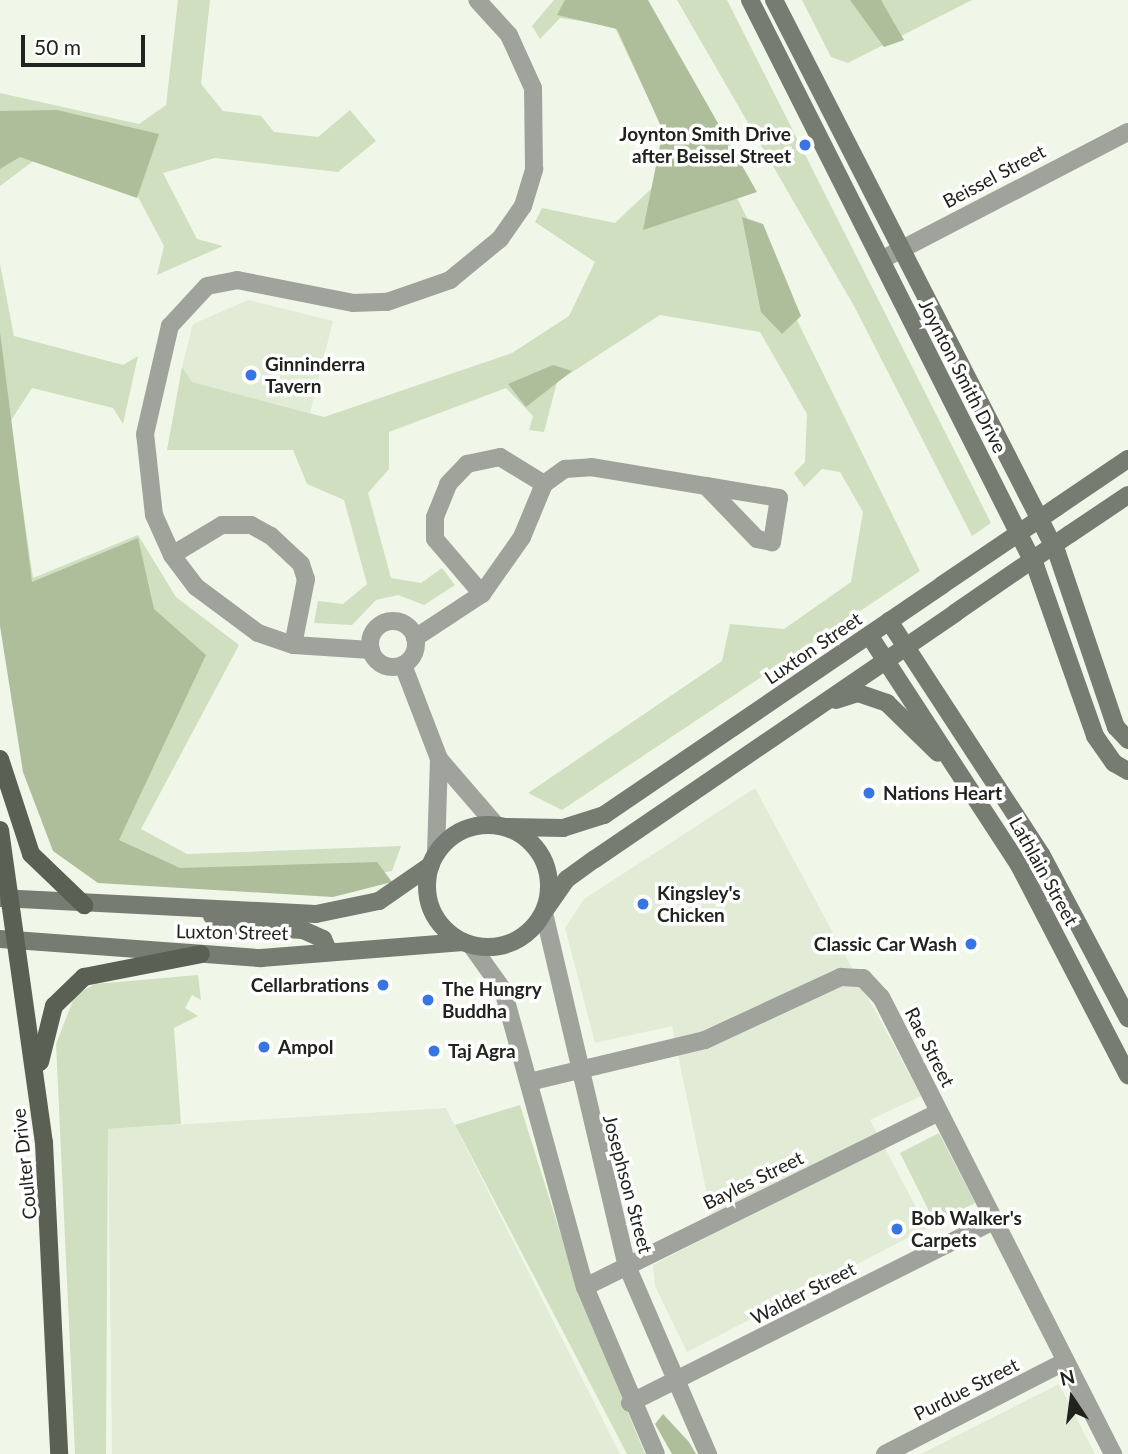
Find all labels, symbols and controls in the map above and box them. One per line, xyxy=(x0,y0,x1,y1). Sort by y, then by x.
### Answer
scale bar xyxy=(24,21,149,65)
text: 50 m xyxy=(34,34,81,59)
place label: Joynton Smith Drive after Beissel Street xyxy=(619,123,791,167)
marker: Joynton Smith Drive after Beissel Street xyxy=(797,137,813,153)
street label: Beissel Street xyxy=(939,140,1049,212)
street label: Joynton Smith Drive xyxy=(914,295,1012,457)
place label: Ginninderra Tavern xyxy=(265,353,365,397)
marker: Ginninderra Tavern xyxy=(243,367,259,383)
street label: Luxton Street xyxy=(760,607,866,689)
place label: Nations Heart xyxy=(883,782,1002,804)
marker: Nations Heart xyxy=(861,785,877,801)
street label: Lathlain Street xyxy=(1005,813,1083,929)
place label: Kingsley's Chicken xyxy=(657,882,741,926)
marker: Kingsley's Chicken xyxy=(635,896,651,912)
street label: Luxton Street xyxy=(176,920,288,944)
place label: Classic Car Wash xyxy=(813,933,957,955)
marker: Classic Car Wash xyxy=(963,936,979,952)
place label: Cellarbrations xyxy=(251,974,369,996)
marker: Cellarbrations xyxy=(375,977,391,993)
place label: The Hungry Buddha xyxy=(442,978,542,1022)
marker: The Hungry Buddha xyxy=(420,992,436,1008)
street label: Rae Street xyxy=(900,1003,960,1091)
place label: Ampol xyxy=(278,1036,334,1058)
marker: Ampol xyxy=(256,1039,272,1055)
place label: Taj Agra xyxy=(448,1040,516,1062)
marker: Taj Agra xyxy=(426,1043,442,1059)
street label: Coulter Drive xyxy=(7,1107,41,1221)
street label: Josephson Street xyxy=(599,1112,657,1256)
street label: Bayles Street xyxy=(699,1146,807,1214)
place label: Bob Walker's Carpets xyxy=(911,1207,1022,1251)
marker: Bob Walker's Carpets xyxy=(889,1221,905,1237)
street label: Walder Street xyxy=(747,1257,859,1329)
street label: Purdue Street xyxy=(910,1353,1022,1425)
north arrow xyxy=(1037,1363,1107,1433)
text: N xyxy=(1057,1364,1077,1390)

